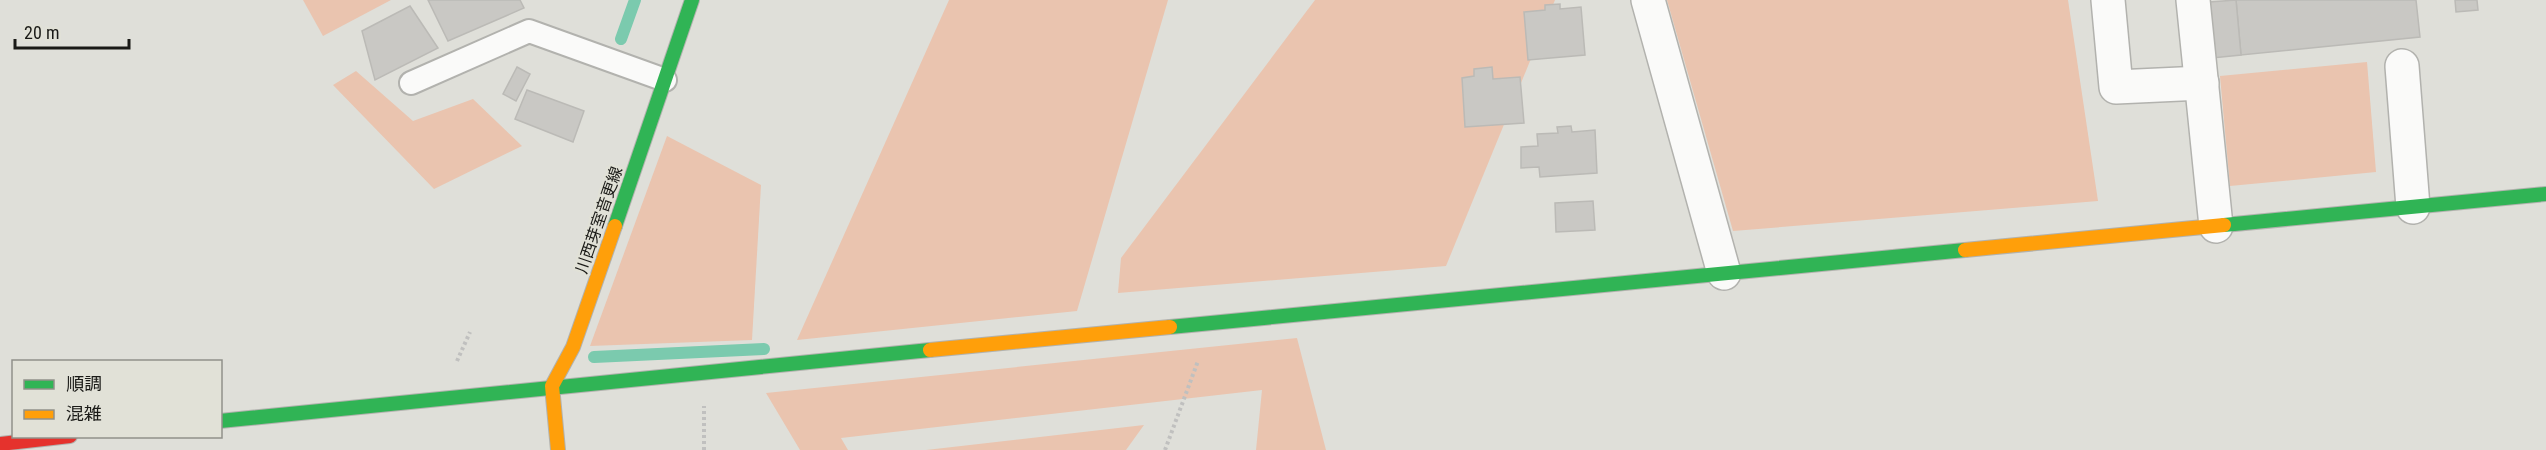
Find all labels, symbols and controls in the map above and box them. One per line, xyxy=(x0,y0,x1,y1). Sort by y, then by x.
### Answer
scale bar xyxy=(15,12,129,50)
text: 20 m xyxy=(24,22,59,43)
street label: 川西芽室音更線 xyxy=(572,164,626,276)
legend xyxy=(12,360,222,438)
text: 順調 xyxy=(66,373,102,394)
text: 混雑 xyxy=(66,403,102,424)

